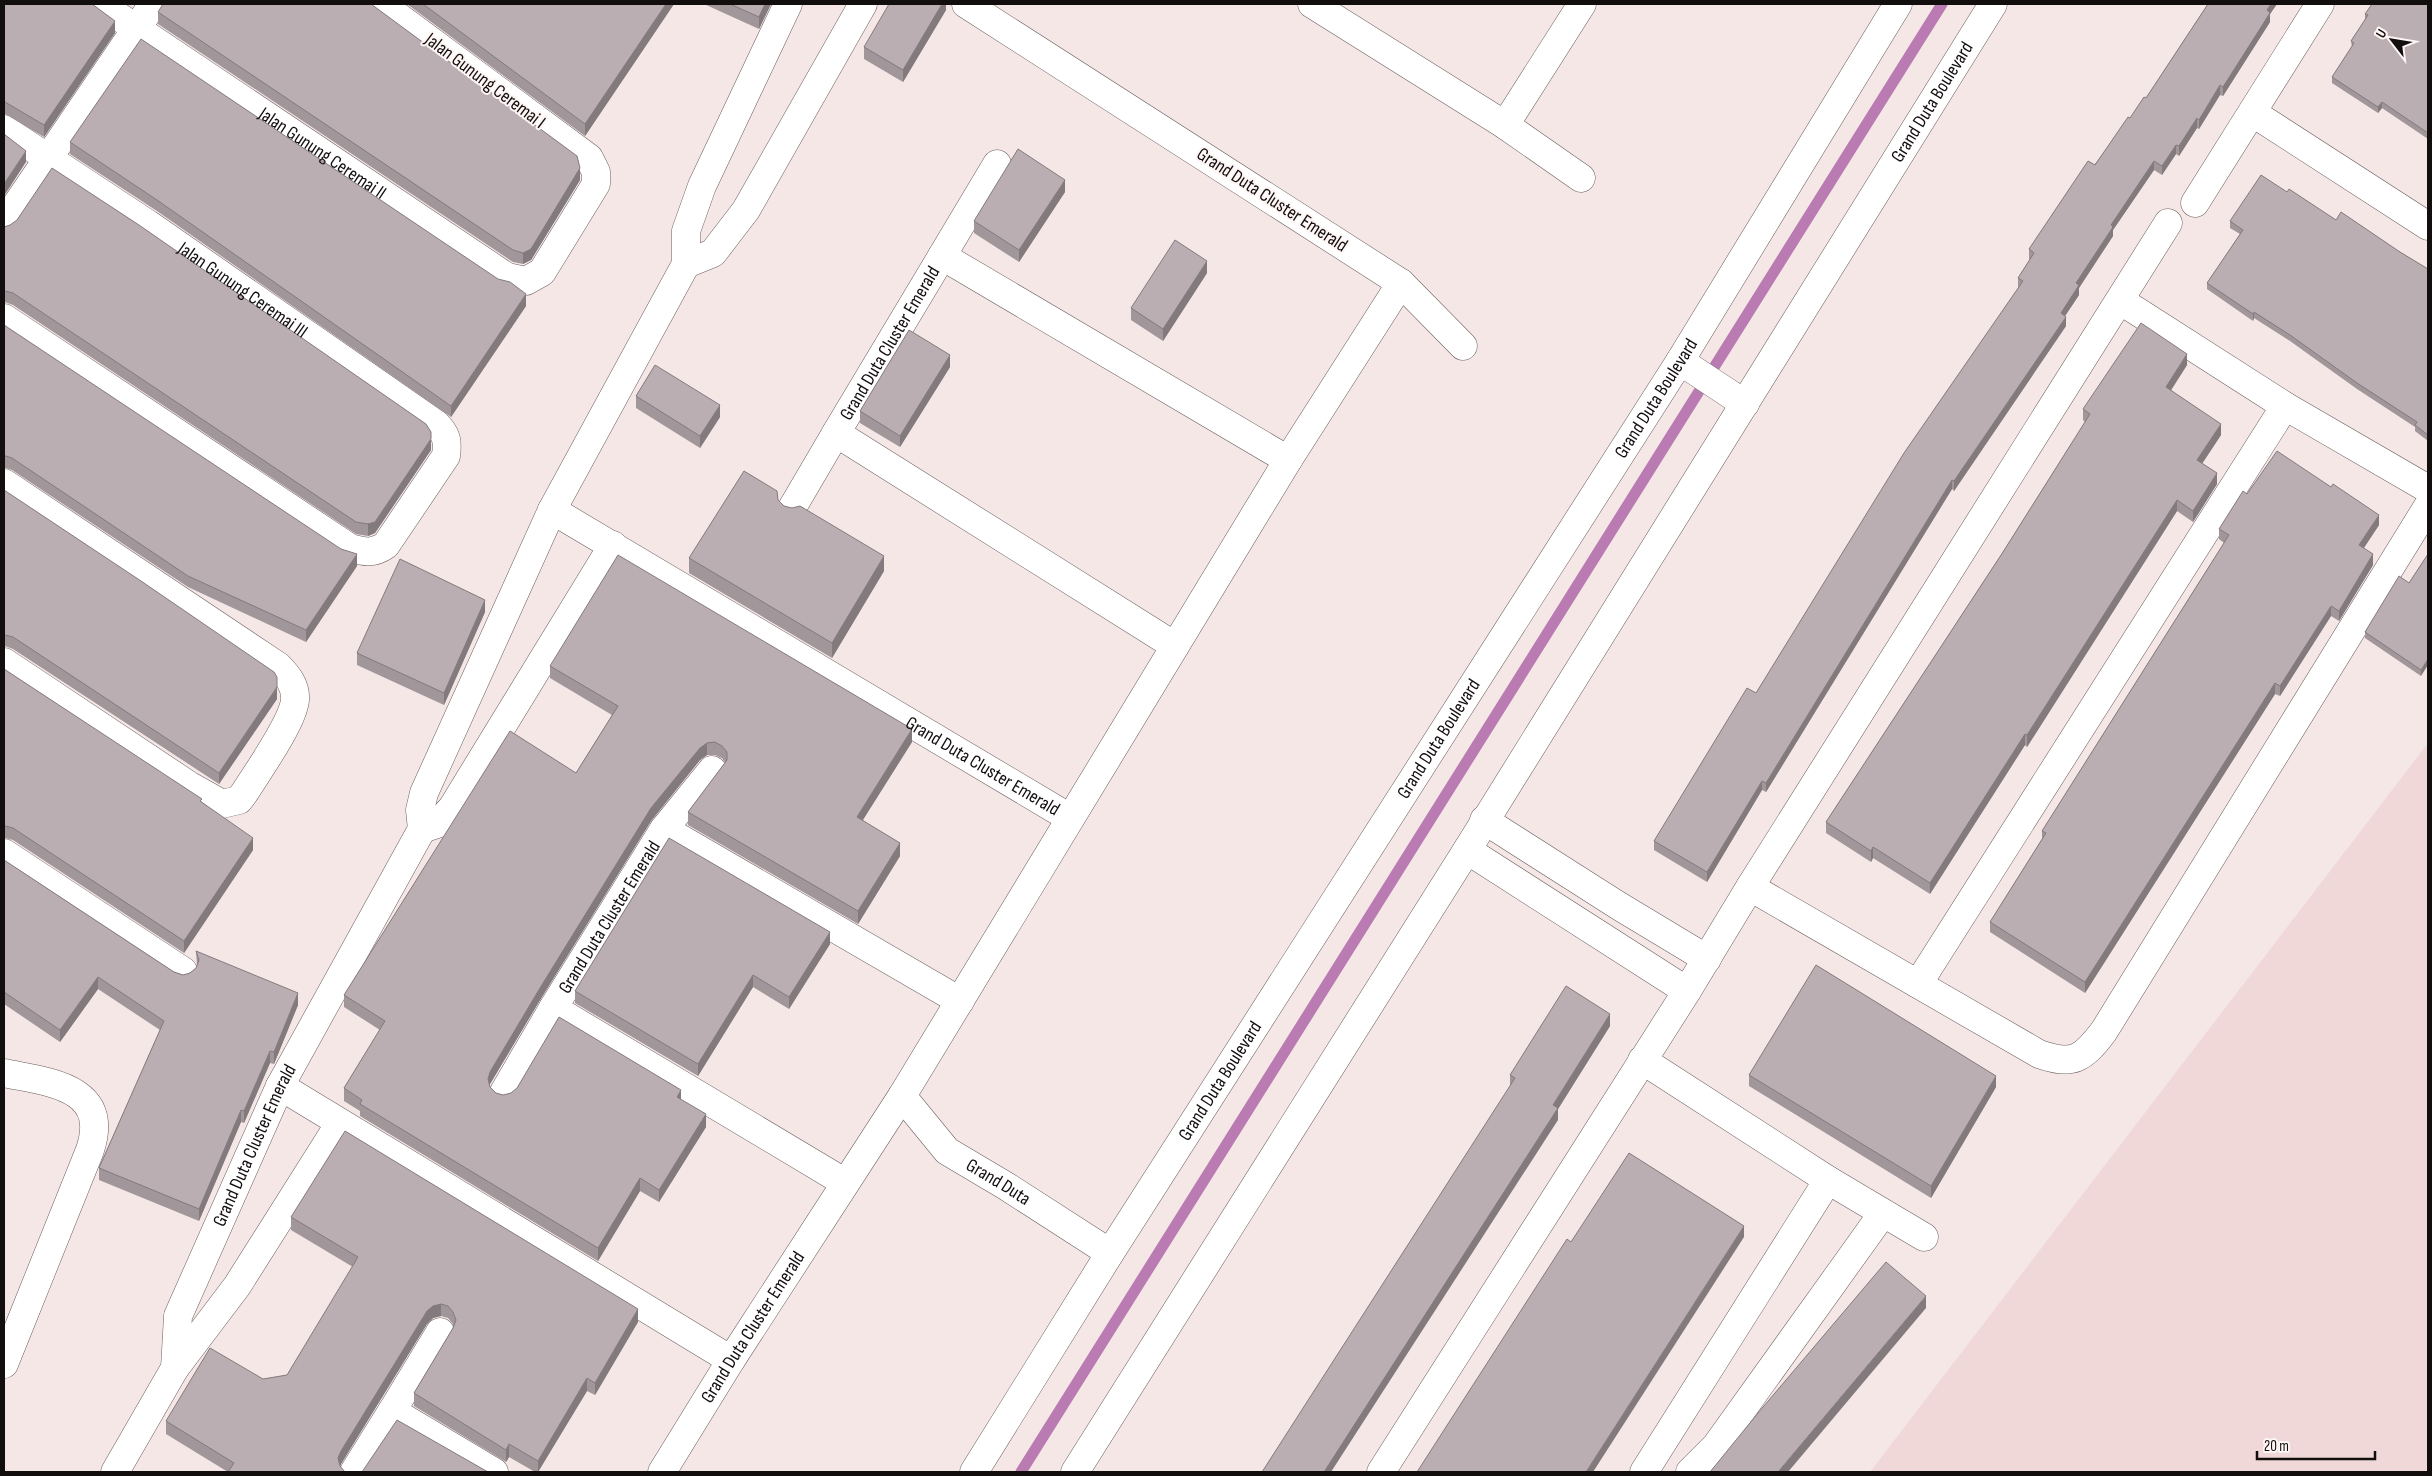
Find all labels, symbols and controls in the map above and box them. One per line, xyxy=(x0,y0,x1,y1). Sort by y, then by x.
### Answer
north arrow xyxy=(2367,15,2417,65)
text: U xyxy=(2372,26,2390,41)
street label: Jalan Gunung Ceremai I xyxy=(419,28,550,134)
street label: Grand Duta Boulevard xyxy=(1886,38,1978,166)
street label: Jalan Gunung Ceremai II xyxy=(253,102,391,204)
street label: Grand Duta Cluster Emerald xyxy=(1192,143,1352,257)
street label: Jalan Gunung Ceremai III xyxy=(173,236,312,343)
street label: Grand Duta Cluster Emerald xyxy=(835,262,945,424)
street label: Grand Duta Boulevard xyxy=(1609,334,1702,462)
street label: Grand Duta Boulevard xyxy=(1392,675,1485,803)
street label: Grand Duta Cluster Emerald xyxy=(901,711,1064,821)
street label: Grand Duta Cluster Emerald xyxy=(553,836,665,998)
street label: Grand Duta Boulevard xyxy=(1173,1017,1267,1145)
street label: Grand Duta Cluster Emerald xyxy=(208,1060,301,1230)
street label: Grand Duta xyxy=(962,1153,1035,1210)
street label: Grand Duta Cluster Emerald xyxy=(696,1247,810,1407)
scale bar xyxy=(2257,1428,2374,1460)
text: 20 m xyxy=(2264,1437,2289,1456)

